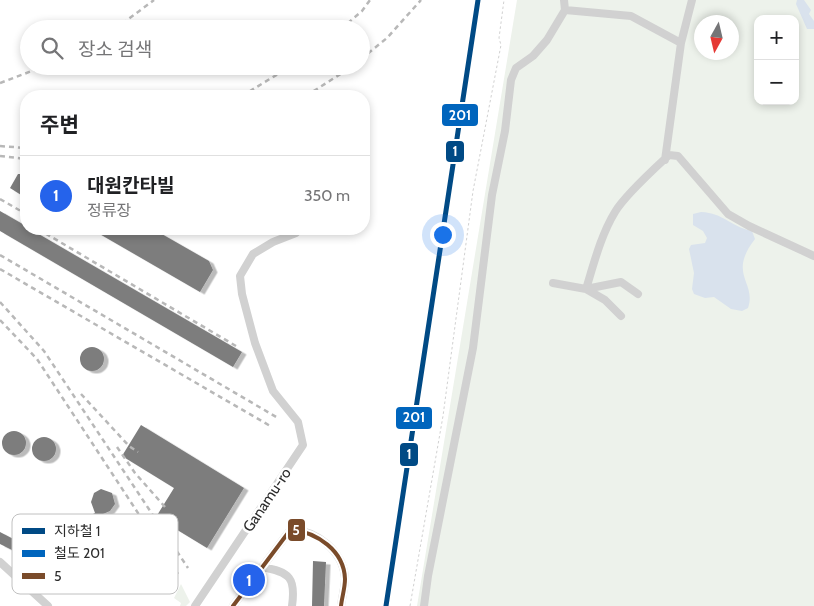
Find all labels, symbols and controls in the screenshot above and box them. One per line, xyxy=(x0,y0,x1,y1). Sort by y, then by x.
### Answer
north arrow xyxy=(694,15,739,60)
map controls xyxy=(754,15,799,105)
button: + xyxy=(754,15,799,60)
search box xyxy=(20,20,370,75)
icon: search xyxy=(38,34,66,62)
text: 장소 검색 xyxy=(78,38,152,61)
button: − xyxy=(754,60,799,105)
line badge: 201 xyxy=(441,103,479,127)
text: 201 xyxy=(449,106,471,124)
text: 주변 xyxy=(40,112,79,137)
line badge: 1 xyxy=(445,140,465,163)
text: 1 xyxy=(452,142,458,160)
text: 대원칸타빌 xyxy=(87,174,174,197)
text: 1 xyxy=(53,186,59,205)
text: 350 m xyxy=(304,186,350,205)
text: 정류장 xyxy=(87,201,131,220)
your location xyxy=(430,222,456,248)
line badge: 201 xyxy=(395,406,433,430)
text: 201 xyxy=(403,408,425,426)
line badge: 1 xyxy=(399,442,419,467)
text: 1 xyxy=(406,445,412,463)
street label: Ganamu-ro xyxy=(239,465,295,535)
legend xyxy=(12,514,178,594)
line badge: 5 xyxy=(287,518,306,542)
text: 5 xyxy=(292,521,300,539)
text: 지하철 1 xyxy=(54,522,100,540)
text: 철도 201 xyxy=(54,544,105,562)
pin: 1 xyxy=(233,561,265,599)
text: 5 xyxy=(54,567,62,585)

